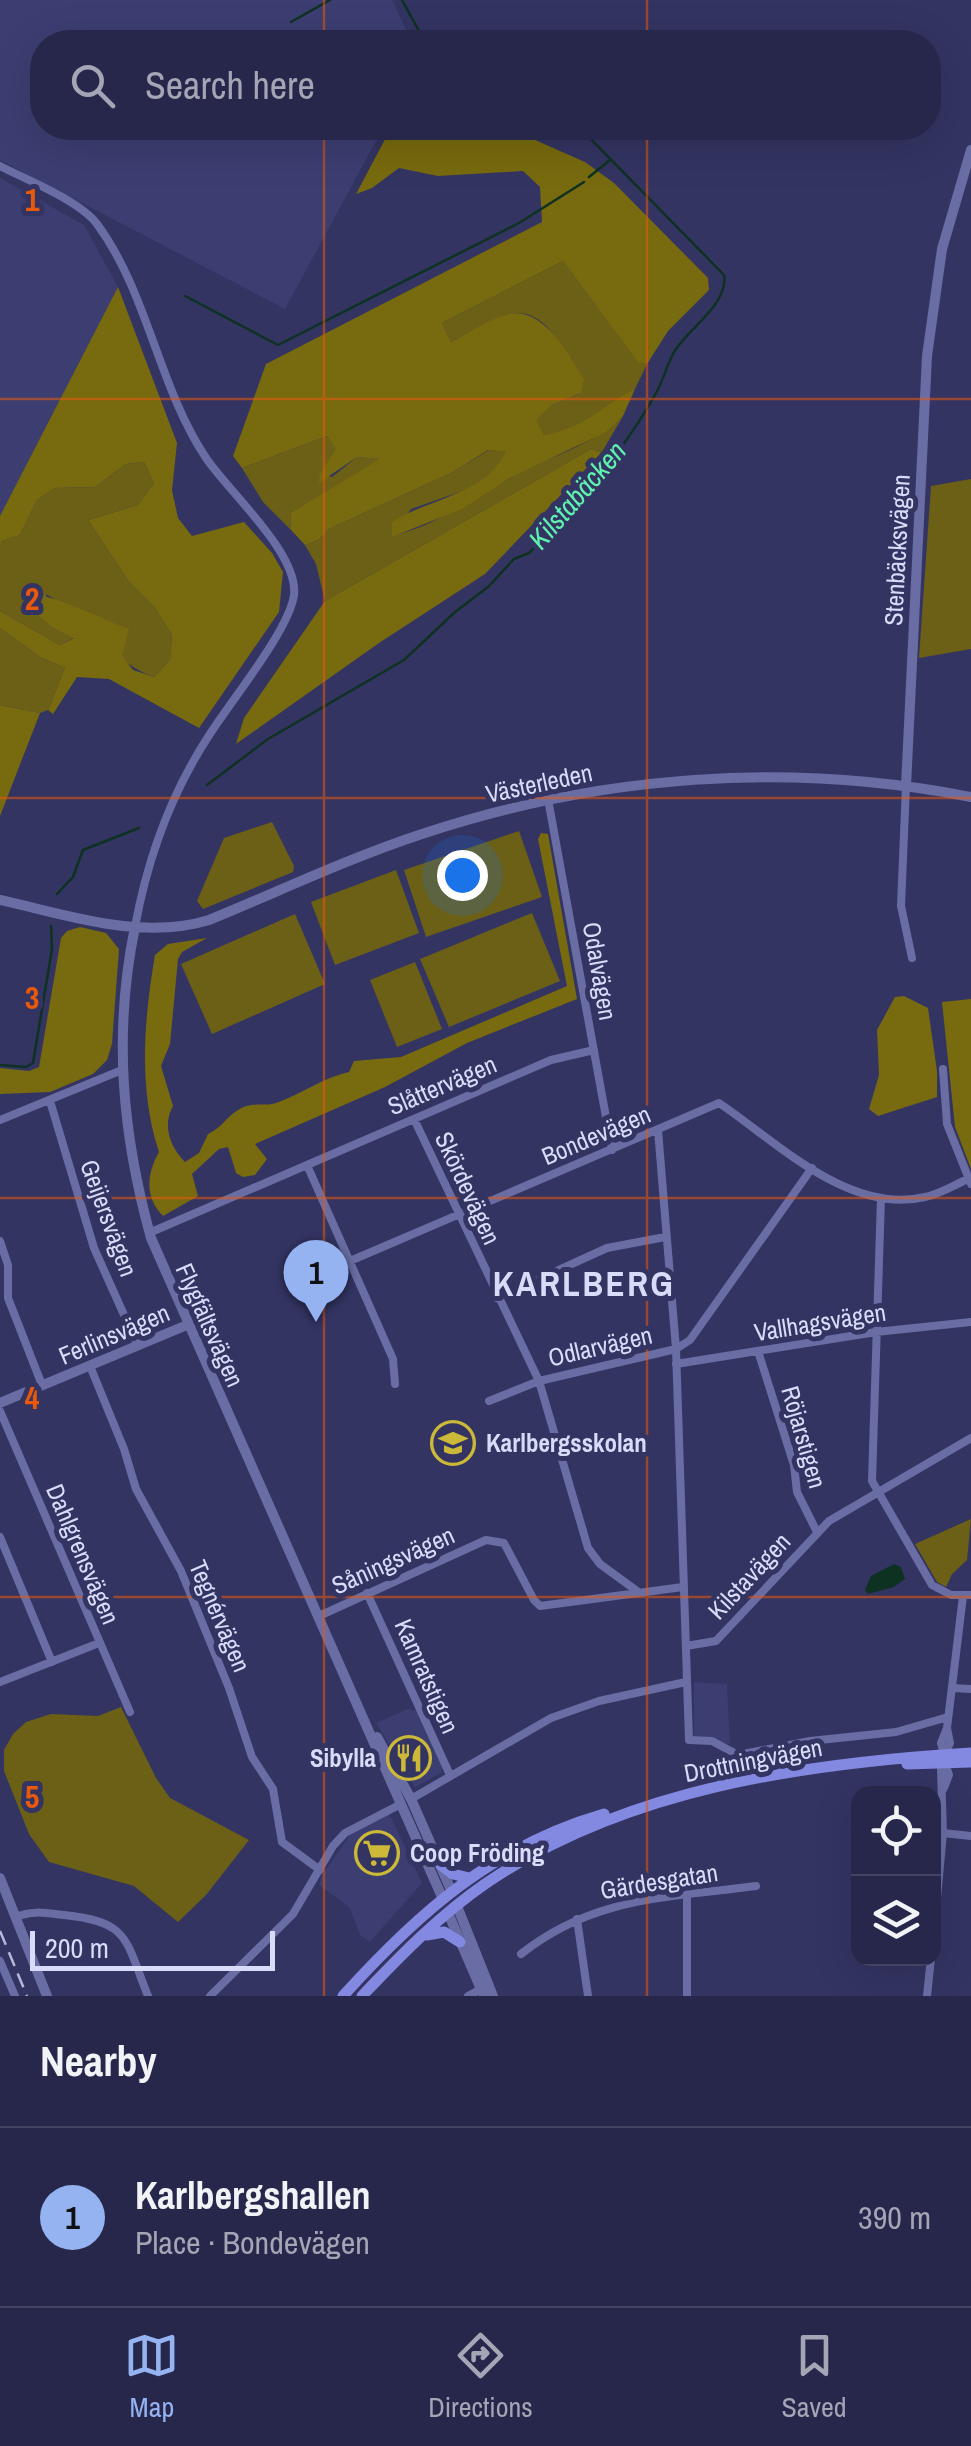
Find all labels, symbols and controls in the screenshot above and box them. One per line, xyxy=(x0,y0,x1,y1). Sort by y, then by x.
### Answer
search box xyxy=(30,30,941,140)
icon: search xyxy=(65,58,120,113)
text: Search here xyxy=(145,60,315,111)
text: 1 xyxy=(25,178,40,221)
water label: Kilstabäcken xyxy=(520,433,634,557)
street label: Stenbäcksvägen xyxy=(876,473,918,627)
text: 2 xyxy=(25,577,39,620)
street label: Västerleden xyxy=(483,755,595,811)
your location xyxy=(437,850,488,901)
street label: Odalvägen xyxy=(575,919,625,1023)
text: 3 xyxy=(25,976,39,1019)
street label: Slåttervägen xyxy=(382,1047,502,1123)
street label: Bondevägen xyxy=(536,1097,656,1173)
street label: Skördevägen xyxy=(427,1126,509,1250)
street label: Geijersvägen xyxy=(72,1155,146,1281)
pin: 1 xyxy=(284,1240,348,1322)
street label: Flygfältsvägen xyxy=(168,1258,252,1392)
district label: KARLBERG xyxy=(493,1260,675,1307)
street label: Ferlinsvägen xyxy=(53,1295,175,1373)
street label: Vallhagsvägen xyxy=(752,1295,888,1349)
street label: Odlarvägen xyxy=(545,1318,655,1374)
text: 4 xyxy=(25,1376,40,1419)
street label: Röjarstigen xyxy=(773,1382,835,1492)
school or university icon: Karlbergsskolan xyxy=(430,1420,476,1466)
place label: Karlbergsskolan xyxy=(486,1426,647,1460)
street label: Dahlgrensvägen xyxy=(38,1479,128,1629)
street label: Såningsvägen xyxy=(326,1518,460,1602)
street label: Kilstavägen xyxy=(700,1525,798,1627)
street label: Tegnérvägen xyxy=(181,1555,259,1677)
street label: Kamratstigen xyxy=(387,1613,467,1739)
street label: Drottningvägen xyxy=(681,1730,825,1790)
restaurant icon: Sibylla xyxy=(386,1735,432,1781)
place label: Sibylla xyxy=(310,1741,377,1775)
text: 5 xyxy=(25,1775,39,1818)
map controls xyxy=(851,1786,941,1966)
button: locate xyxy=(851,1786,941,1876)
supermarket icon: Coop Fröding xyxy=(354,1830,400,1876)
place label: Coop Fröding xyxy=(410,1836,545,1870)
street label: Gärdesgatan xyxy=(598,1855,720,1907)
button: layers xyxy=(851,1876,941,1966)
scale bar xyxy=(30,1926,275,1970)
text: 200 m xyxy=(45,1929,109,1967)
text: Nearby xyxy=(40,2033,157,2089)
text: Karlbergshallen xyxy=(135,2170,371,2221)
text: 1 xyxy=(65,2196,80,2239)
text: 390 m xyxy=(858,2196,931,2239)
text: Place · Bondevägen xyxy=(135,2221,370,2264)
tab: Map xyxy=(124,2328,179,2426)
tab: Directions xyxy=(428,2328,533,2426)
tab: Saved xyxy=(782,2328,847,2426)

